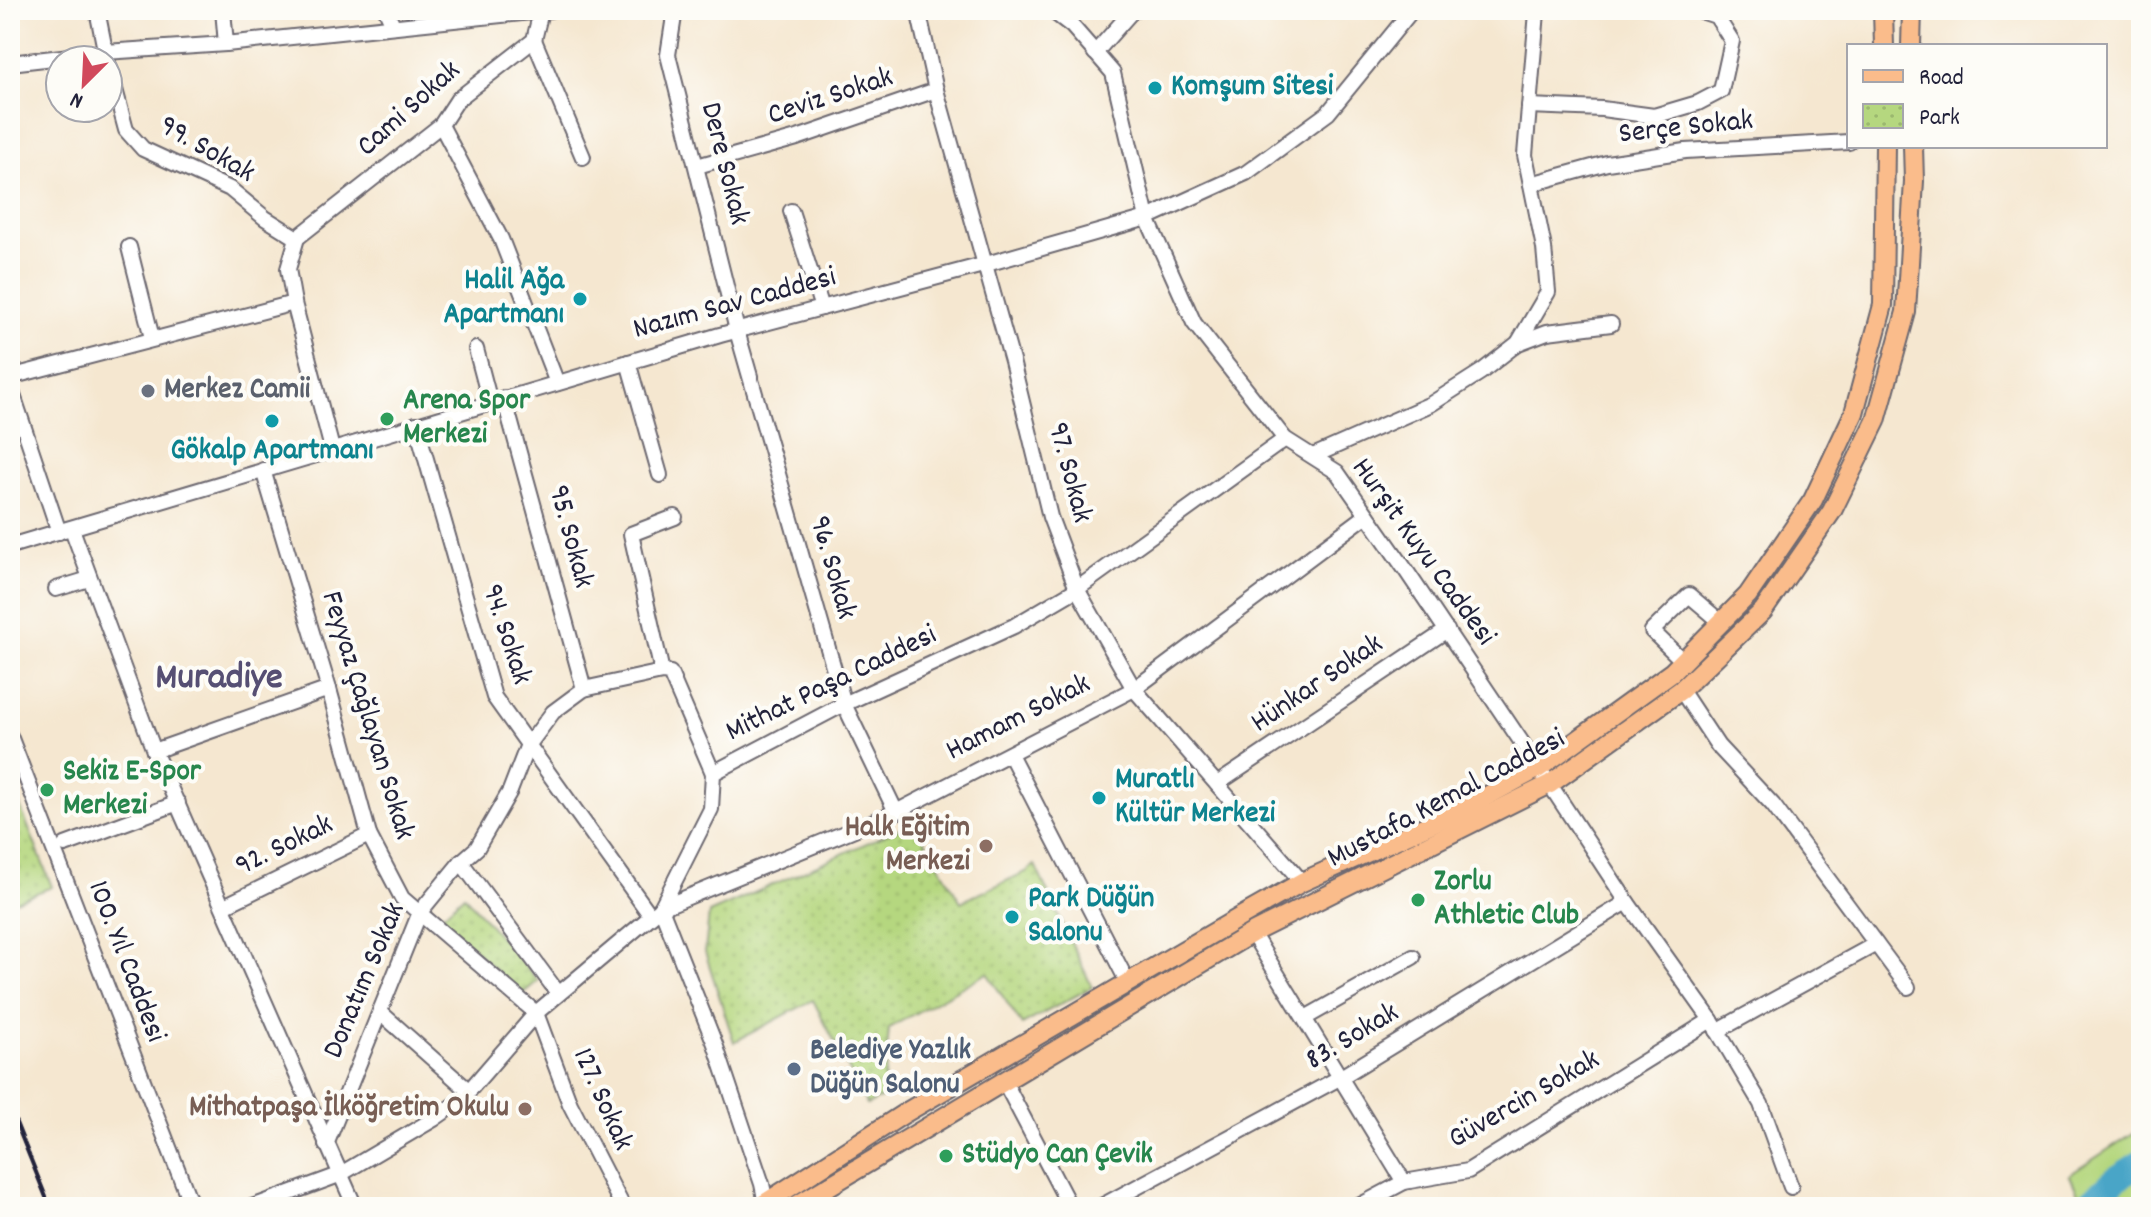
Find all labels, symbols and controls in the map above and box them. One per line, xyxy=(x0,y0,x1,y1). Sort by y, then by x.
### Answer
north arrow xyxy=(44,44,124,124)
legend xyxy=(1847,44,2107,148)
street label: Cami Sokak xyxy=(348,51,472,169)
street label: Ceviz Sokak xyxy=(763,58,899,138)
text: Road xyxy=(1919,62,1964,96)
place label: Komşum Sitesi xyxy=(1171,67,1334,110)
marker: Komşum Sitesi xyxy=(1146,79,1164,97)
text: N xyxy=(66,83,89,115)
street label: Dere Sokak xyxy=(687,98,759,230)
street label: Serçe Sokak xyxy=(1617,101,1755,157)
text: Park xyxy=(1919,102,1960,136)
street label: 99. Sokak xyxy=(150,106,262,196)
street label: Nazım Sav Caddesi xyxy=(629,257,841,353)
place label: Halil Ağa Apartmanı xyxy=(443,261,565,338)
marker: Halil Ağa Apartmanı xyxy=(571,290,589,308)
place label: Merkez Camii xyxy=(164,370,311,413)
place label: Arena Spor Merkezi xyxy=(403,381,531,458)
marker: Merkez Camii xyxy=(139,382,157,400)
marker: Arena Spor Merkezi xyxy=(378,410,396,428)
marker: Gökalp Apartmanı xyxy=(263,412,281,430)
street label: 97. Sokak xyxy=(1034,418,1102,528)
place label: Gökalp Apartmanı xyxy=(170,431,374,474)
street label: Hurşit Kuyu Caddesi xyxy=(1339,450,1505,656)
street label: 95. Sokak xyxy=(535,481,603,593)
street label: 96. Sokak xyxy=(796,511,866,625)
street label: 94. Sokak xyxy=(469,579,541,691)
street label: Feyyaz Çağlayan Sokak xyxy=(308,586,424,846)
street label: Mithat Paşa Caddesi xyxy=(719,615,945,755)
street label: Hünkar Sokak xyxy=(1243,625,1393,745)
district label: Muradiye xyxy=(155,652,283,707)
street label: Hamam Sokak xyxy=(939,664,1099,774)
street label: Mustafa Kemal Caddesi xyxy=(1320,719,1574,881)
place label: Sekiz E-Spor Merkezi xyxy=(63,752,202,829)
place label: Muratlı Kültür Merkezi xyxy=(1115,760,1276,837)
marker: Sekiz E-Spor Merkezi xyxy=(38,781,56,799)
marker: Muratlı Kültür Merkezi xyxy=(1090,789,1108,807)
street label: 92. Sokak xyxy=(229,805,341,889)
place label: Halk Eğitim Merkezi xyxy=(845,808,970,885)
marker: Halk Eğitim Merkezi xyxy=(977,837,995,855)
place label: Zorlu Athletic Club xyxy=(1434,862,1579,939)
street label: 100. Yıl Caddesi xyxy=(74,875,176,1049)
place label: Park Düğün Salonu xyxy=(1028,879,1154,956)
marker: Zorlu Athletic Club xyxy=(1409,891,1427,909)
street label: Donatım Sokak xyxy=(314,896,418,1066)
marker: Park Düğün Salonu xyxy=(1003,908,1021,926)
street label: 83. Sokak xyxy=(1298,993,1408,1083)
place label: Belediye Yazlık Düğün Salonu xyxy=(810,1031,971,1108)
street label: Güvercin Sokak xyxy=(1441,1040,1609,1162)
street label: 127. Sokak xyxy=(559,1042,643,1158)
marker: Belediye Yazlık Düğün Salonu xyxy=(785,1060,803,1078)
place label: Mithatpaşa İlköğretim Okulu xyxy=(189,1088,509,1131)
marker: Mithatpaşa İlköğretim Okulu xyxy=(516,1100,534,1118)
place label: Stüdyo Can Çevik xyxy=(962,1135,1153,1178)
marker: Stüdyo Can Çevik xyxy=(937,1147,955,1165)

